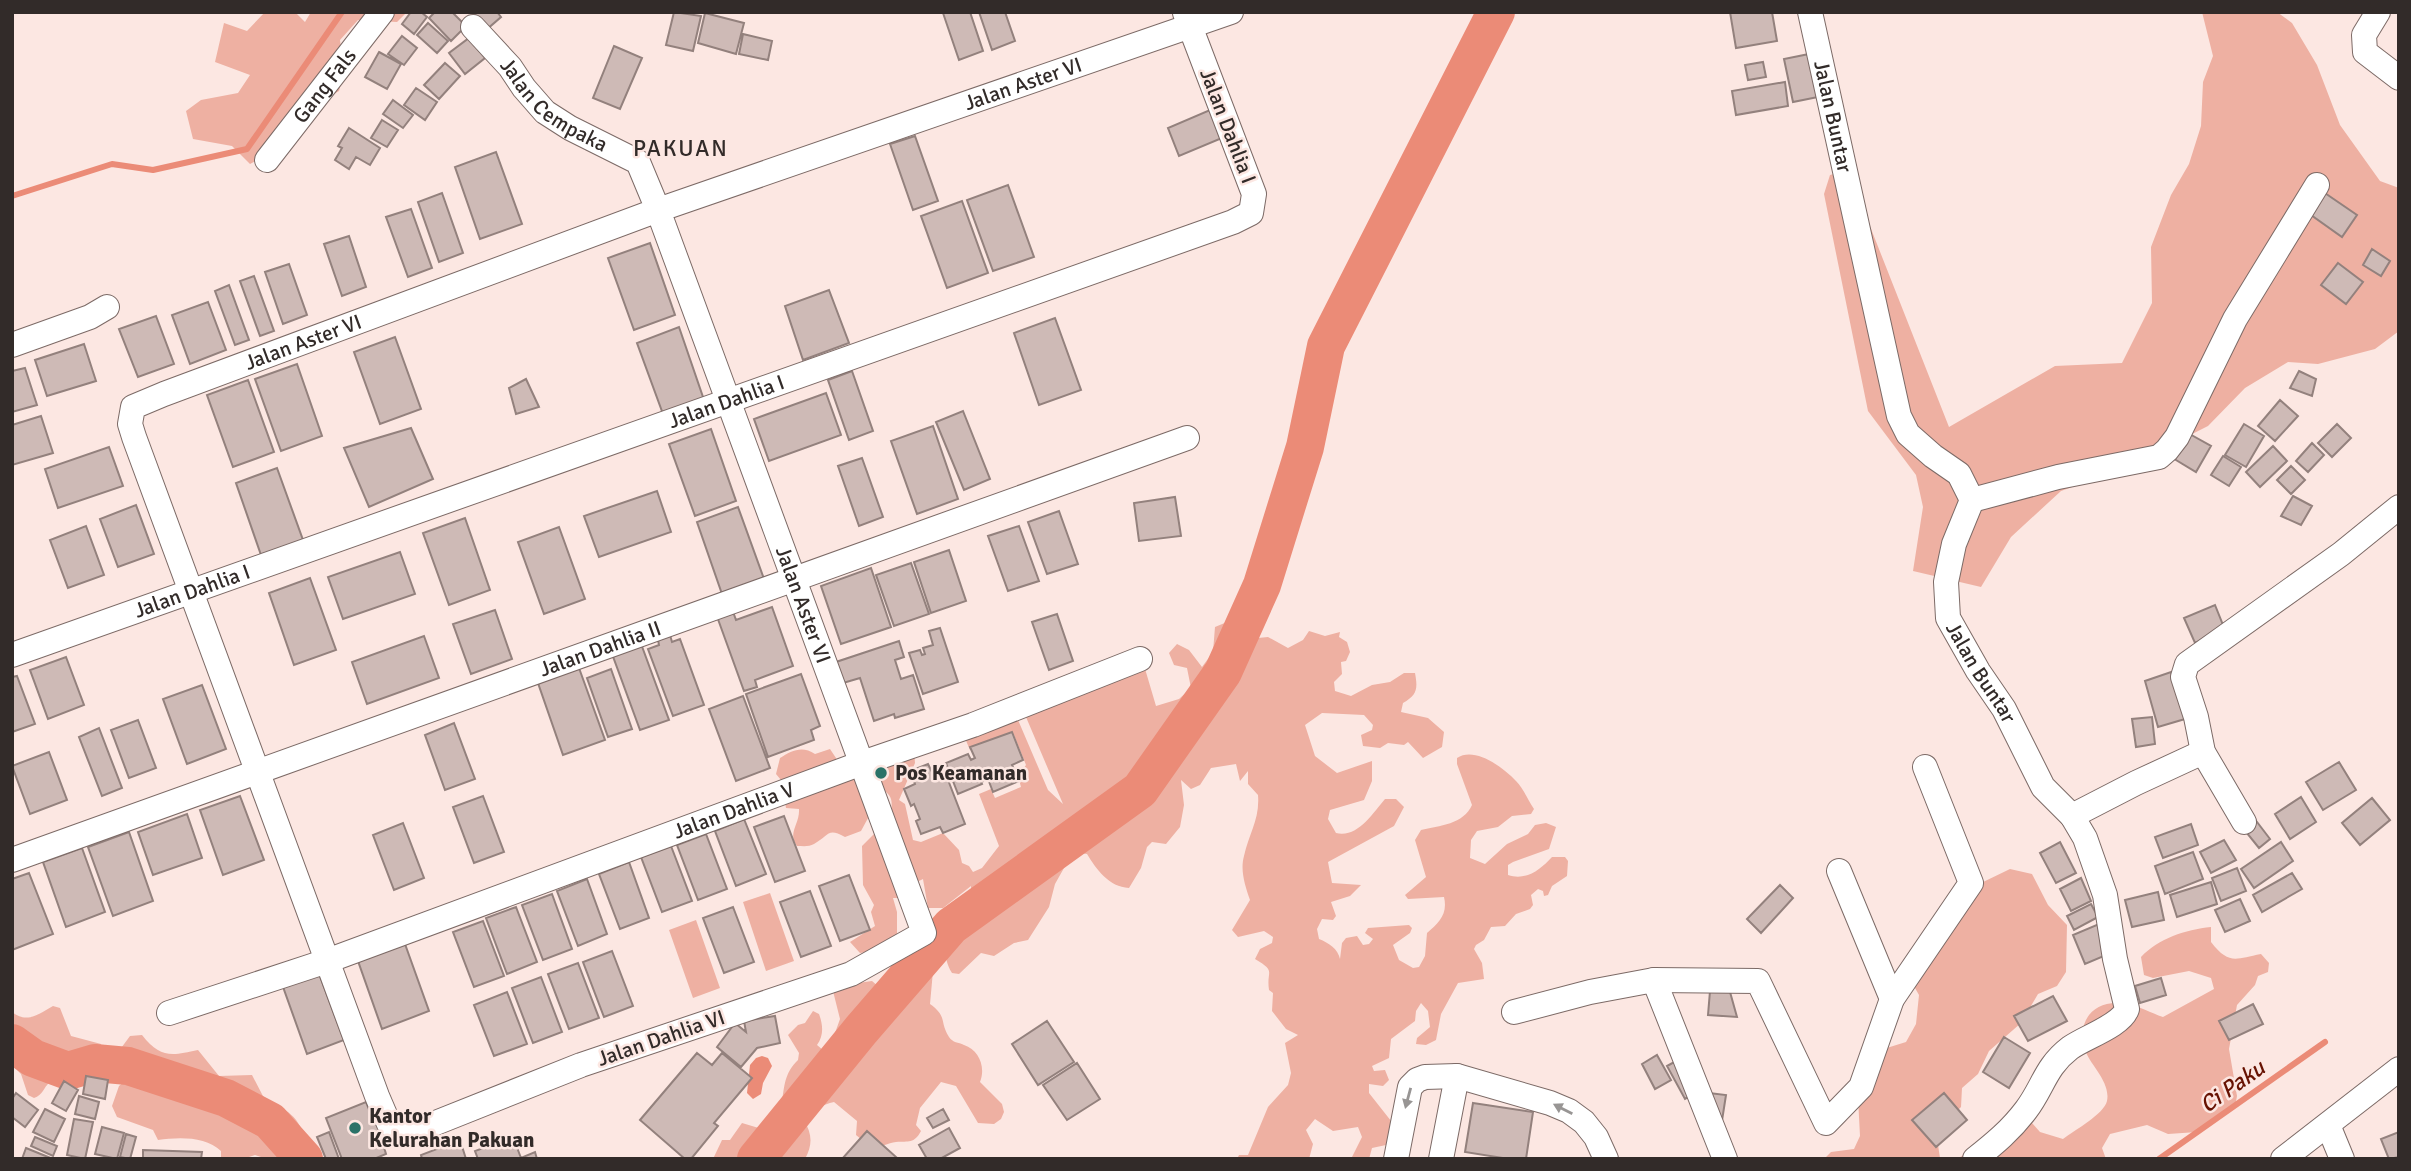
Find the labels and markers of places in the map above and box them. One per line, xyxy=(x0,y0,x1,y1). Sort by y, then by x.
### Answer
place label: Pos Keamanan xyxy=(895,760,1027,786)
marker: Pos Keamanan xyxy=(873,765,889,781)
place label: Kantor Kelurahan Pakuan xyxy=(369,1103,534,1153)
marker: Kantor Kelurahan Pakuan xyxy=(347,1120,363,1136)

